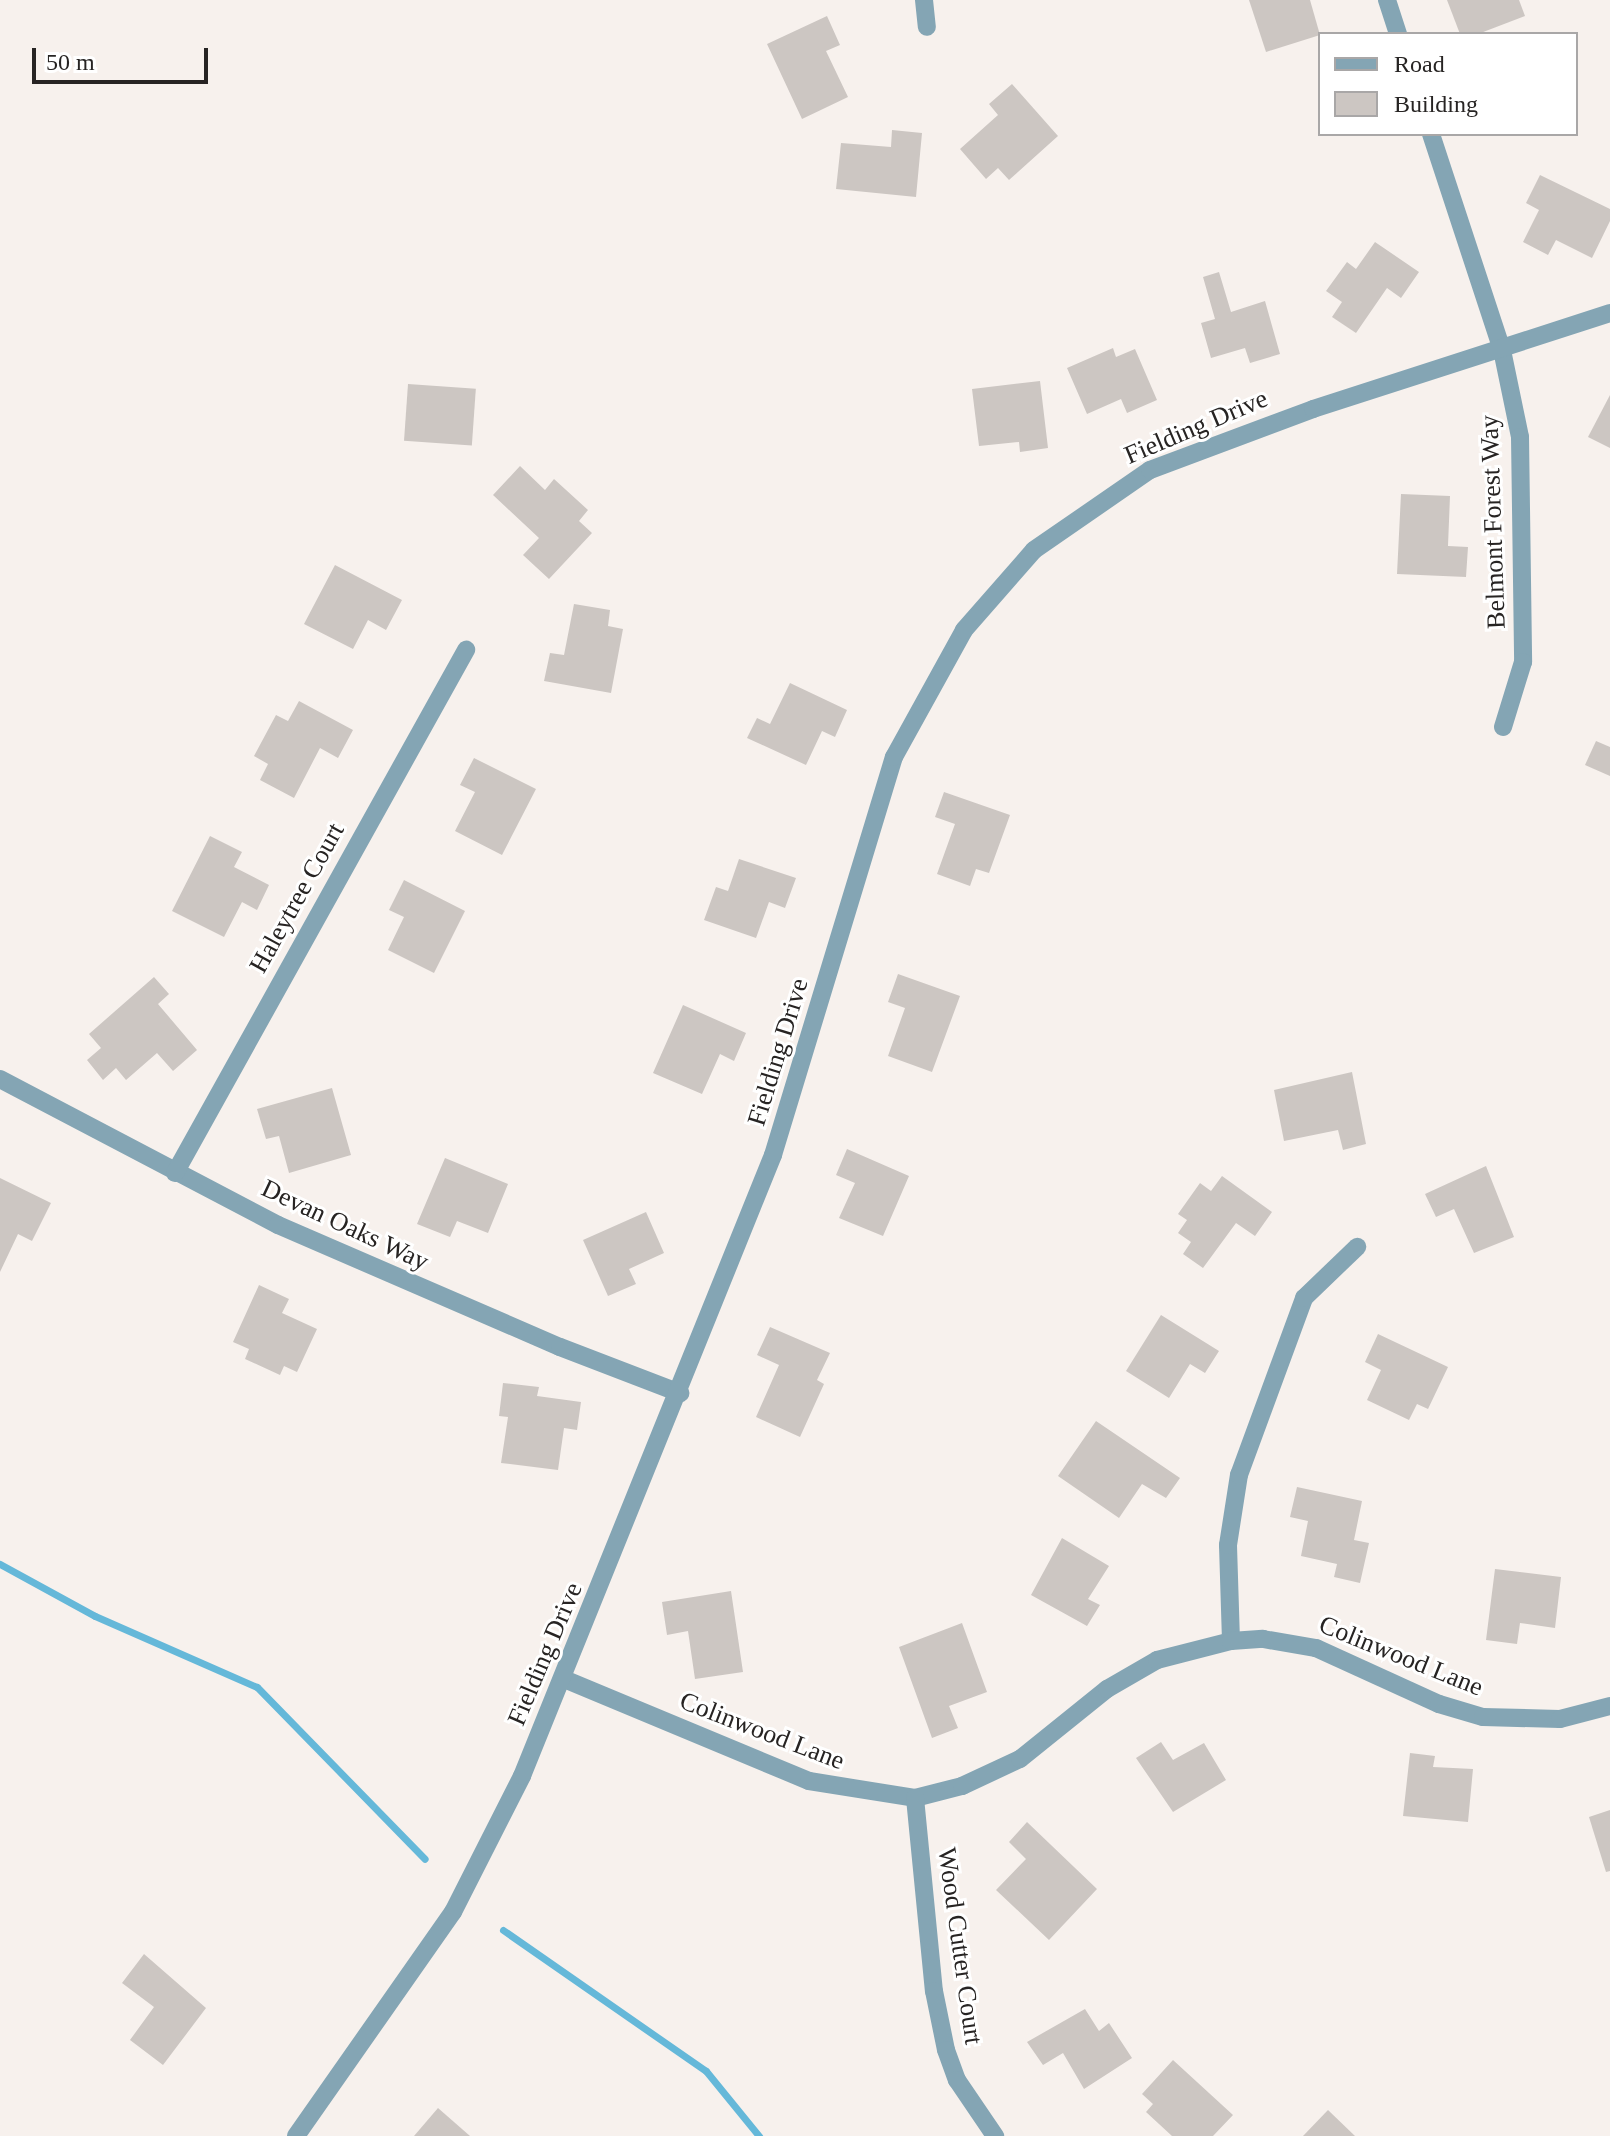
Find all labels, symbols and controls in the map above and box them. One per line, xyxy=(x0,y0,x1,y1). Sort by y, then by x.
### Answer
scale bar xyxy=(36,32,212,82)
legend xyxy=(1318,32,1578,136)
text: 50 m xyxy=(46,49,95,75)
text: Road xyxy=(1394,51,1445,77)
text: Building xyxy=(1394,91,1478,117)
street label: Fielding Drive xyxy=(1120,383,1272,471)
street label: Belmont Forest Way xyxy=(1474,414,1512,630)
street label: Haleytree Court xyxy=(243,818,351,978)
street label: Fielding Drive xyxy=(741,975,815,1129)
street label: Devan Oaks Way xyxy=(256,1173,434,1277)
street label: Fielding Drive xyxy=(501,1578,589,1730)
street label: Colinwood Lane xyxy=(1314,1609,1488,1703)
street label: Colinwood Lane xyxy=(675,1685,849,1777)
street label: Wood Cutter Court xyxy=(931,1845,989,2047)

